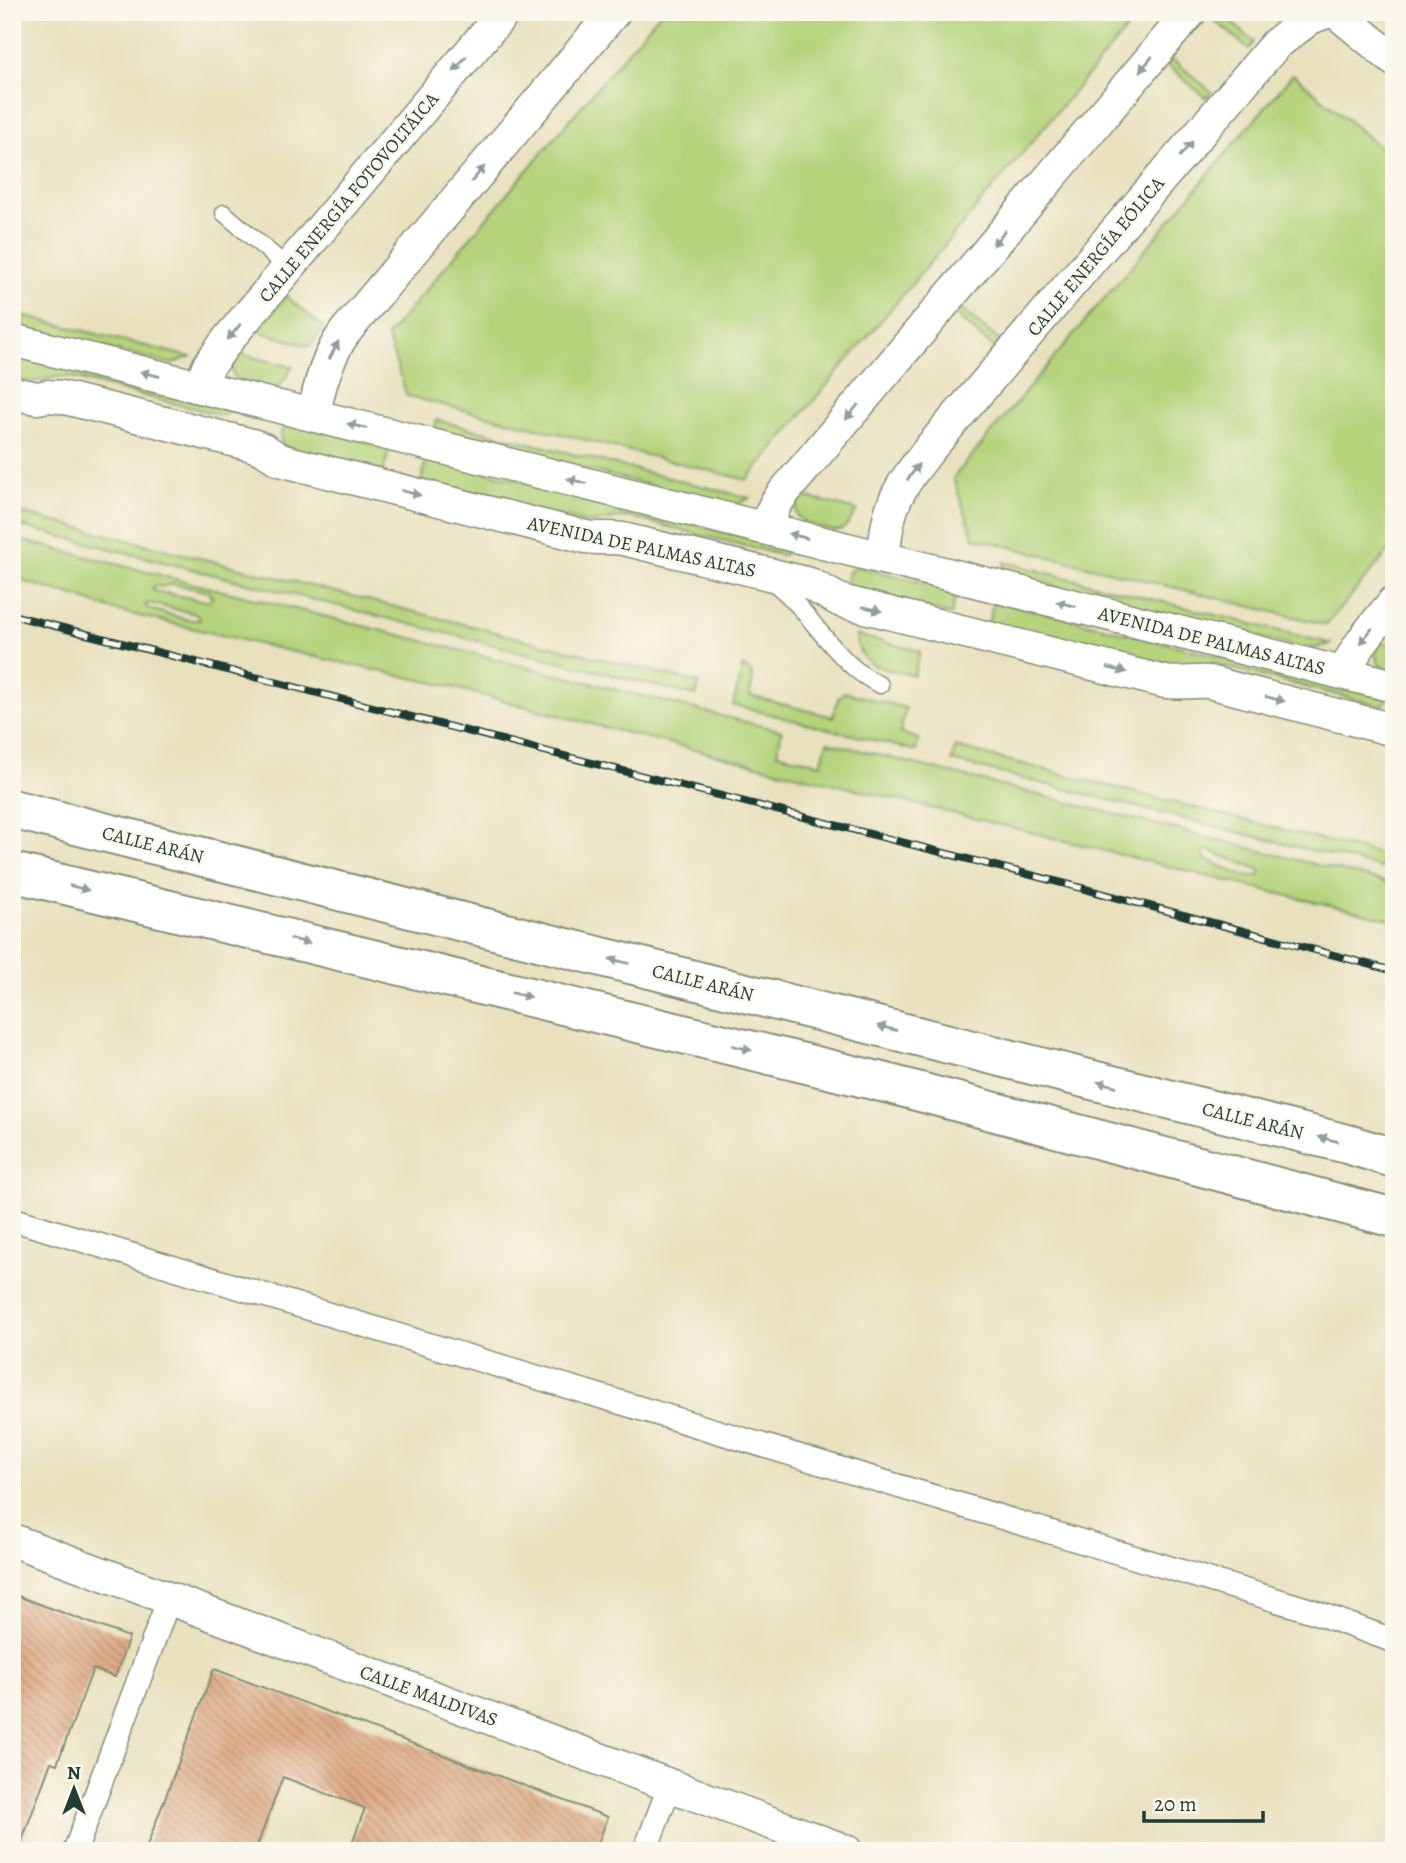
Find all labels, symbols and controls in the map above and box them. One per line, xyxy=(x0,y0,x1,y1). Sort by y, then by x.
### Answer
one-way arrow xyxy=(1138,55,1153,73)
one-way arrow xyxy=(453,56,468,73)
street label: CALLE ENERGÍA FOTOVOLTÁICA xyxy=(253,86,445,308)
one-way arrow xyxy=(1178,140,1193,157)
one-way arrow xyxy=(470,166,485,183)
street label: CALLE ENERGÍA EÓLICA xyxy=(1021,170,1171,342)
one-way arrow xyxy=(992,230,1007,247)
one-way arrow xyxy=(226,323,242,341)
one-way arrow xyxy=(328,340,340,360)
one-way arrow xyxy=(139,368,161,379)
one-way arrow xyxy=(844,403,860,421)
one-way arrow xyxy=(345,420,367,431)
one-way arrow xyxy=(905,463,919,481)
one-way arrow xyxy=(566,475,588,486)
one-way arrow xyxy=(400,488,422,499)
street label: AVENIDA DE PALMAS ALTAS xyxy=(524,510,758,584)
one-way arrow xyxy=(787,530,809,541)
one-way arrow xyxy=(1055,598,1077,609)
street label: AVENIDA DE PALMAS ALTAS xyxy=(1095,600,1328,682)
one-way arrow xyxy=(862,604,884,615)
one-way arrow xyxy=(1359,627,1374,644)
one-way arrow xyxy=(1106,665,1128,676)
one-way arrow xyxy=(1264,694,1286,705)
street label: CALLE ARÁN xyxy=(99,820,207,870)
one-way arrow xyxy=(68,883,90,894)
one-way arrow xyxy=(289,936,311,947)
one-way arrow xyxy=(607,955,629,966)
street label: CALLE ARÁN xyxy=(649,958,757,1008)
one-way arrow xyxy=(510,989,532,1000)
one-way arrow xyxy=(876,1022,898,1033)
one-way arrow xyxy=(731,1043,753,1054)
one-way arrow xyxy=(1096,1078,1118,1089)
street label: CALLE ARÁN xyxy=(1199,1096,1307,1146)
one-way arrow xyxy=(1317,1133,1339,1144)
street label: CALLE MALDIVAS xyxy=(356,1659,501,1733)
north arrow xyxy=(38,1755,108,1825)
text: N xyxy=(67,1760,81,1786)
scale bar xyxy=(1144,1779,1262,1823)
text: 20 m xyxy=(1154,1790,1197,1818)

